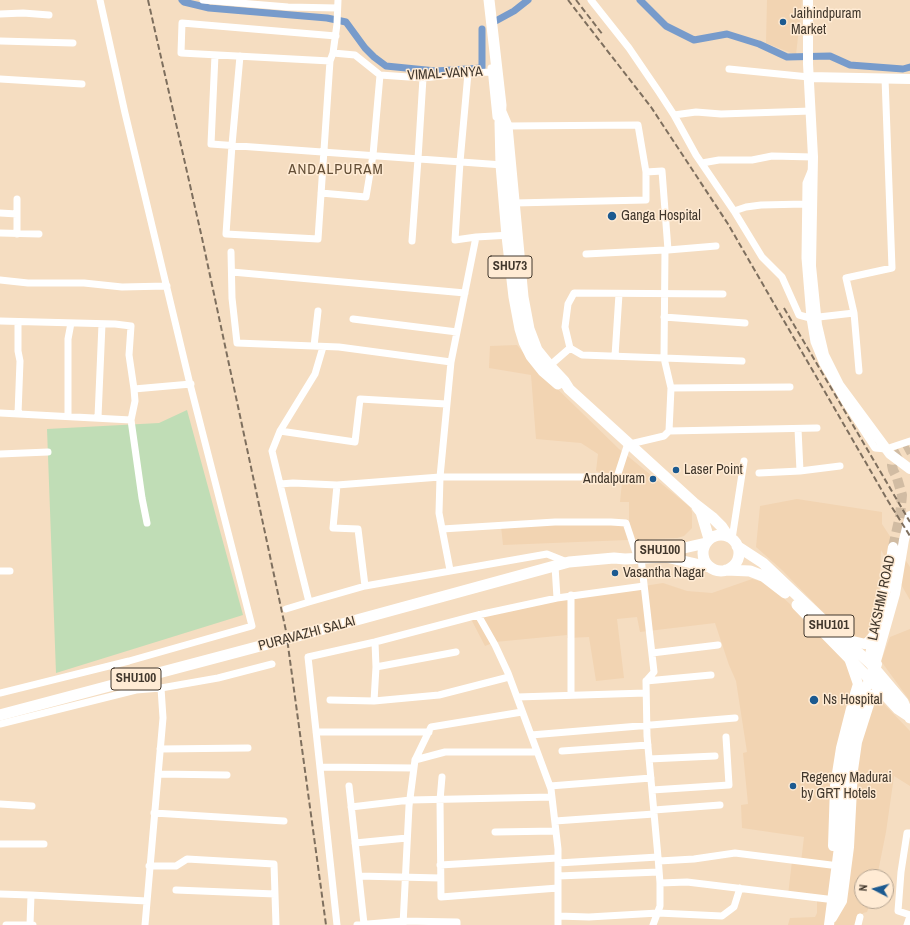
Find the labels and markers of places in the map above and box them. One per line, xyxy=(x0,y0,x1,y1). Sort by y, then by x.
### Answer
place label: Jaihindpuram Market xyxy=(791,6,861,38)
marker: Jaihindpuram Market xyxy=(778,17,788,27)
place label: Ganga Hospital xyxy=(621,208,701,224)
marker: Ganga Hospital xyxy=(606,210,618,222)
place label: Laser Point xyxy=(684,462,743,478)
marker: Laser Point xyxy=(671,465,681,475)
place label: Andalpuram xyxy=(583,471,645,487)
marker: Andalpuram xyxy=(648,474,658,484)
place label: Vasantha Nagar xyxy=(623,565,705,581)
marker: Vasantha Nagar xyxy=(610,568,620,578)
place label: Ns Hospital xyxy=(823,692,882,708)
marker: Ns Hospital xyxy=(808,694,820,706)
place label: Regency Madurai by GRT Hotels xyxy=(801,770,892,802)
marker: Regency Madurai by GRT Hotels xyxy=(788,781,798,791)

